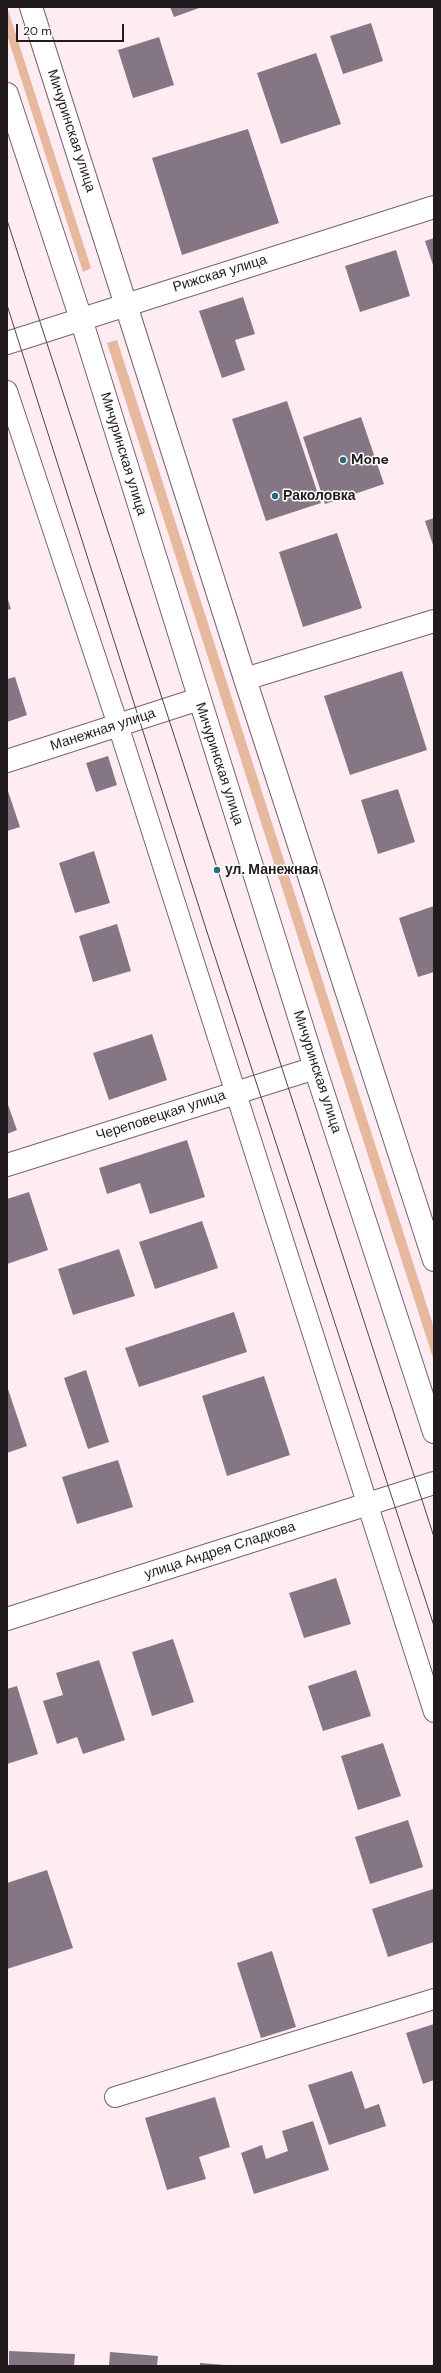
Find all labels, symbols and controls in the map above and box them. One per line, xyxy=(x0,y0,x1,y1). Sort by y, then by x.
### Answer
scale bar xyxy=(18,16,126,42)
text: 20 m xyxy=(23,23,52,39)
street label: Мичуринская улица xyxy=(43,68,99,194)
street label: Рижская улица xyxy=(171,252,269,296)
street label: Мичуринская улица xyxy=(96,390,150,518)
place label: Mone xyxy=(351,452,389,468)
marker: Mone xyxy=(338,455,348,465)
place label: Раколовка xyxy=(283,488,356,504)
marker: Раколовка xyxy=(270,491,280,501)
street label: Мичуринская улица xyxy=(191,701,247,827)
street label: Манежная улица xyxy=(48,705,158,755)
place label: ул. Манежная xyxy=(225,862,318,878)
marker: ул. Манежная xyxy=(212,865,222,875)
street label: Мичуринская улица xyxy=(289,1009,345,1135)
street label: Череповецкая улица xyxy=(94,1087,228,1145)
street label: улица Андрея Сладкова xyxy=(142,1519,298,1583)

